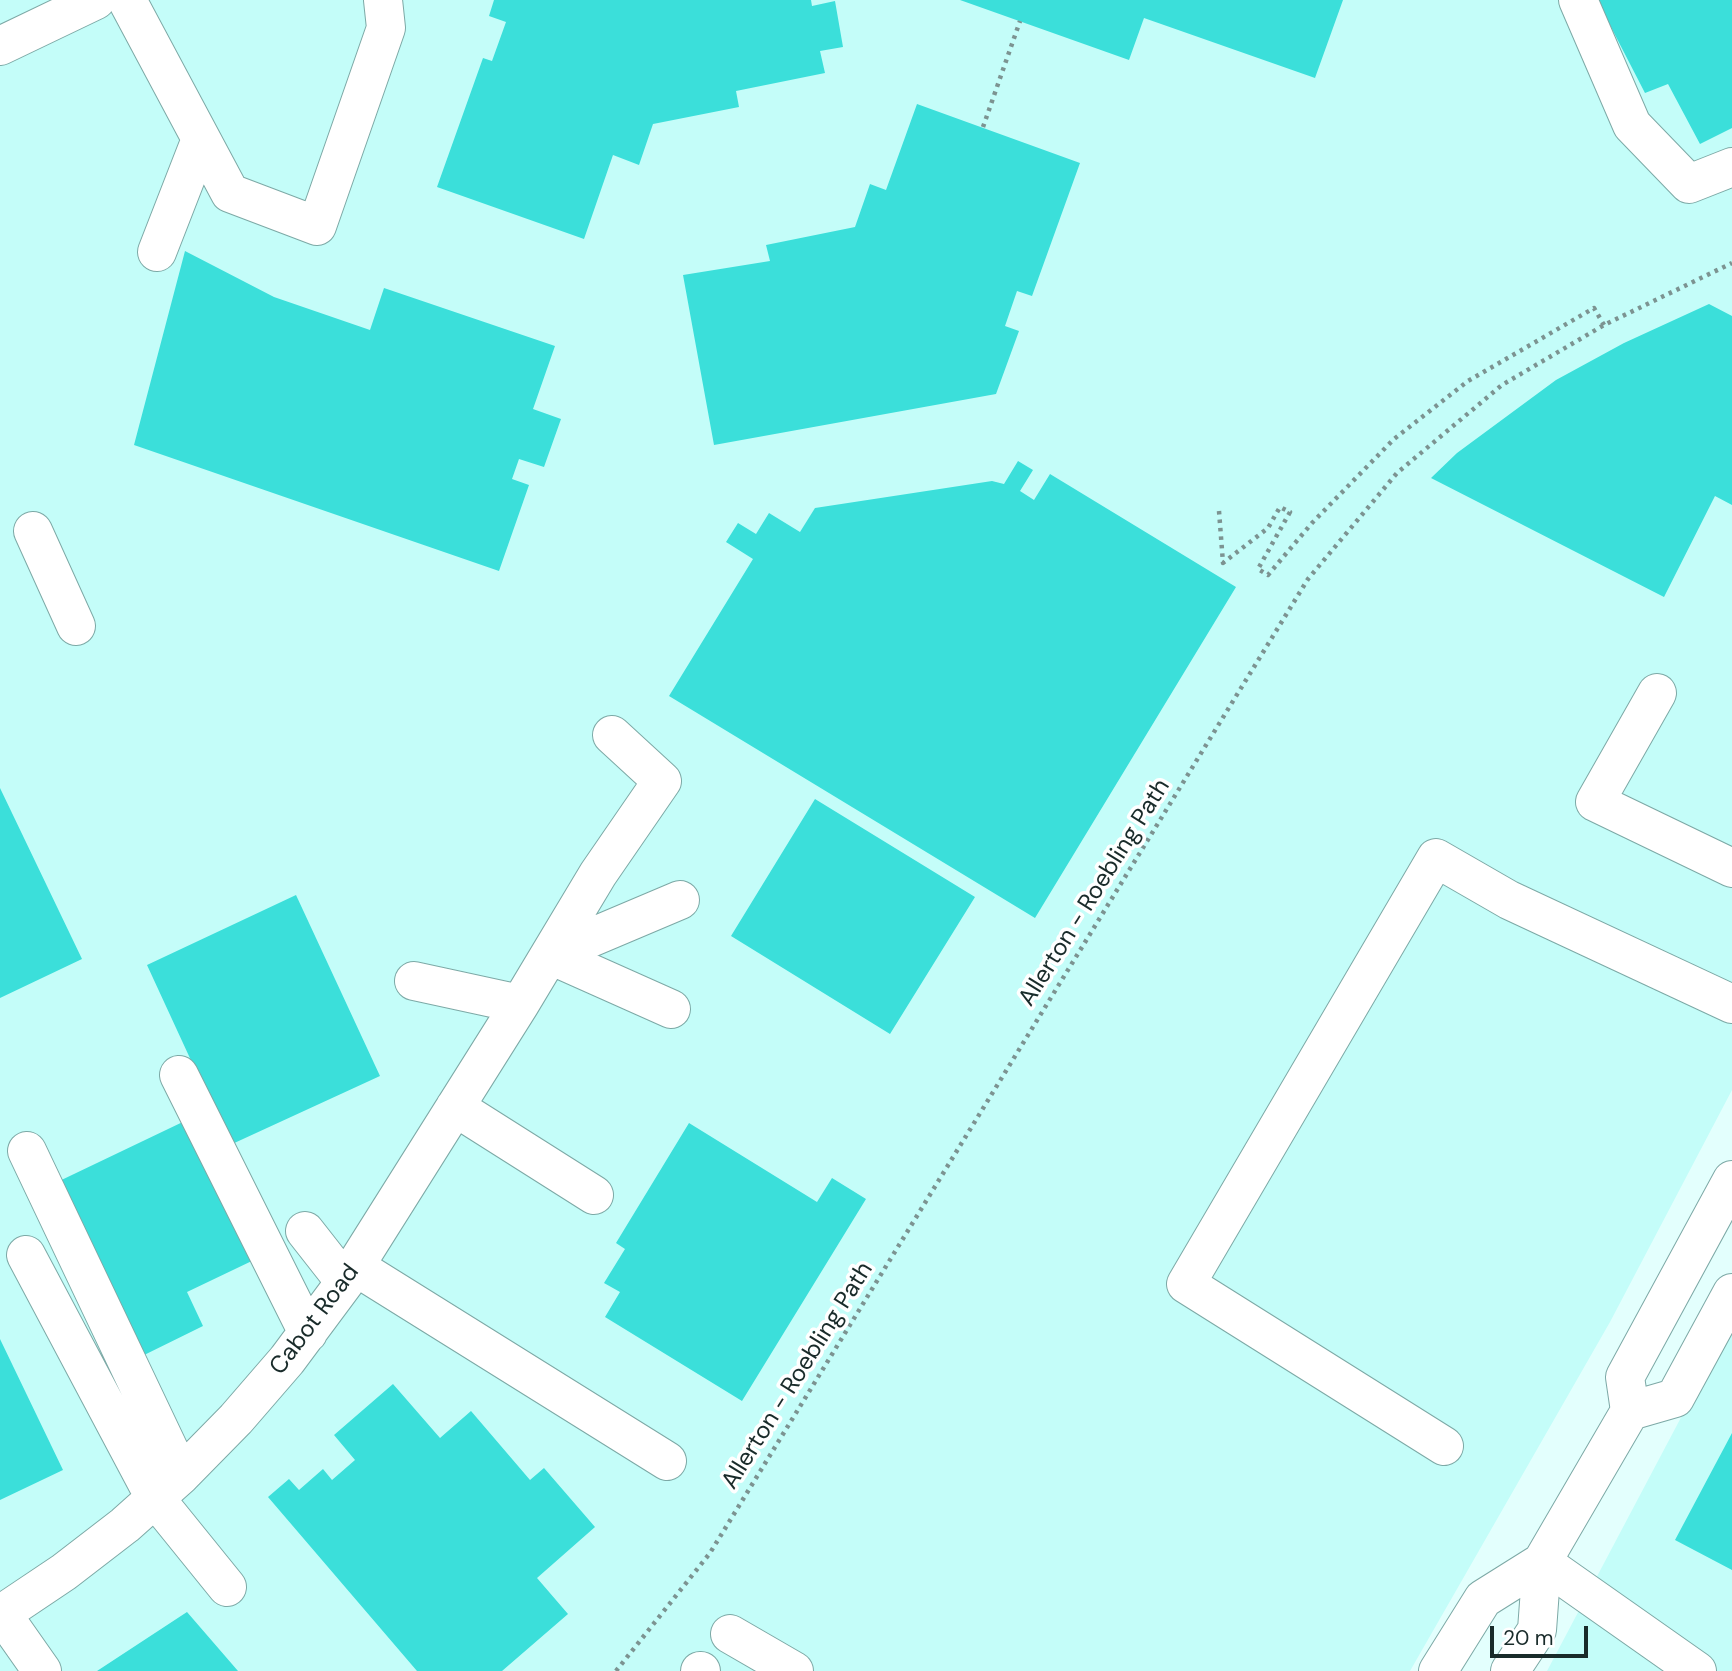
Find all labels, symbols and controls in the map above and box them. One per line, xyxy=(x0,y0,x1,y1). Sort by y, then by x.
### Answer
street label: Allerton - Roebling Path xyxy=(1013,774,1177,1012)
street label: Allerton - Roebling Path xyxy=(716,1257,880,1495)
street label: Cabot Road xyxy=(264,1259,366,1381)
scale bar xyxy=(1494,1612,1592,1656)
text: 20 m xyxy=(1503,1624,1554,1652)

